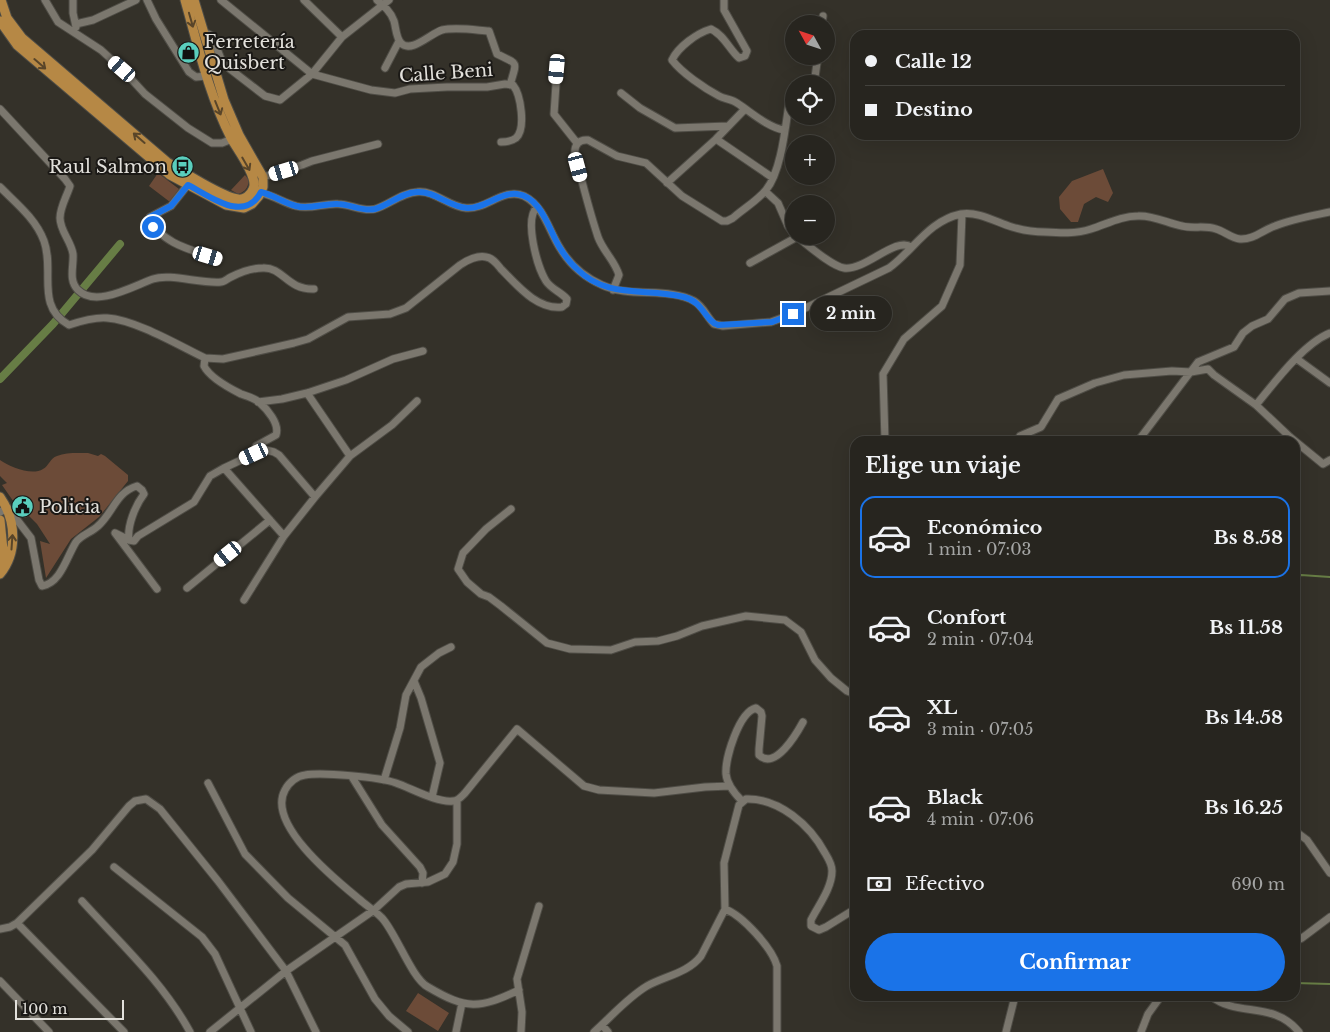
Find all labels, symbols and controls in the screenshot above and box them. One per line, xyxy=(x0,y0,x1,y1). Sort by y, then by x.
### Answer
one-way arrow xyxy=(186,12,196,28)
north arrow xyxy=(785,15,835,65)
map controls xyxy=(785,15,835,245)
place label: Ferretería Quisbert xyxy=(204,31,295,74)
shop icon: Ferretería Quisbert xyxy=(176,40,200,64)
text: Calle 12 xyxy=(895,50,972,73)
car xyxy=(105,53,138,85)
car xyxy=(548,53,565,85)
one-way arrow xyxy=(33,59,46,70)
street label: Calle Beni xyxy=(398,59,494,87)
button: locate xyxy=(785,75,835,125)
text: Destino xyxy=(895,98,973,121)
one-way arrow xyxy=(214,100,223,115)
one-way arrow xyxy=(133,132,146,144)
button: + xyxy=(785,135,835,185)
car xyxy=(566,151,589,183)
bus stop icon: Raul Salmon xyxy=(171,155,195,179)
place label: Raul Salmon xyxy=(49,156,167,178)
one-way arrow xyxy=(241,156,251,170)
car xyxy=(267,159,300,183)
button: − xyxy=(785,195,835,245)
route start xyxy=(142,216,164,238)
car xyxy=(191,244,224,268)
callout: 2 min xyxy=(810,296,893,332)
route end xyxy=(782,303,804,325)
text: 2 min xyxy=(826,303,876,323)
car xyxy=(237,441,270,467)
text: Elige un viaje xyxy=(865,452,1021,479)
public building icon: Policia xyxy=(11,495,35,519)
place label: Policia xyxy=(39,496,100,518)
icon: car xyxy=(867,515,912,560)
text: Económico xyxy=(927,516,1042,539)
text: Bs 8.58 xyxy=(1214,526,1283,549)
one-way arrow xyxy=(7,535,17,551)
car xyxy=(211,539,244,569)
text: 1 min · 07:03 xyxy=(927,539,1031,559)
icon: car xyxy=(867,605,912,650)
text: Confort xyxy=(927,606,1006,629)
text: Bs 11.58 xyxy=(1209,616,1283,639)
text: 2 min · 07:04 xyxy=(927,629,1034,649)
icon: car xyxy=(867,695,912,740)
text: XL xyxy=(927,696,957,719)
text: Bs 14.58 xyxy=(1205,706,1283,729)
text: 3 min · 07:05 xyxy=(927,719,1033,739)
icon: car xyxy=(867,785,912,830)
text: Black xyxy=(927,786,983,809)
text: Bs 16.25 xyxy=(1204,796,1283,819)
text: 4 min · 07:06 xyxy=(927,809,1034,829)
icon: cash xyxy=(865,870,893,898)
text: Efectivo xyxy=(905,872,985,895)
text: 690 m xyxy=(1231,874,1285,894)
button: Confirmar xyxy=(865,933,1285,991)
scale bar xyxy=(15,997,124,1020)
text: 100 m xyxy=(22,1000,67,1018)

